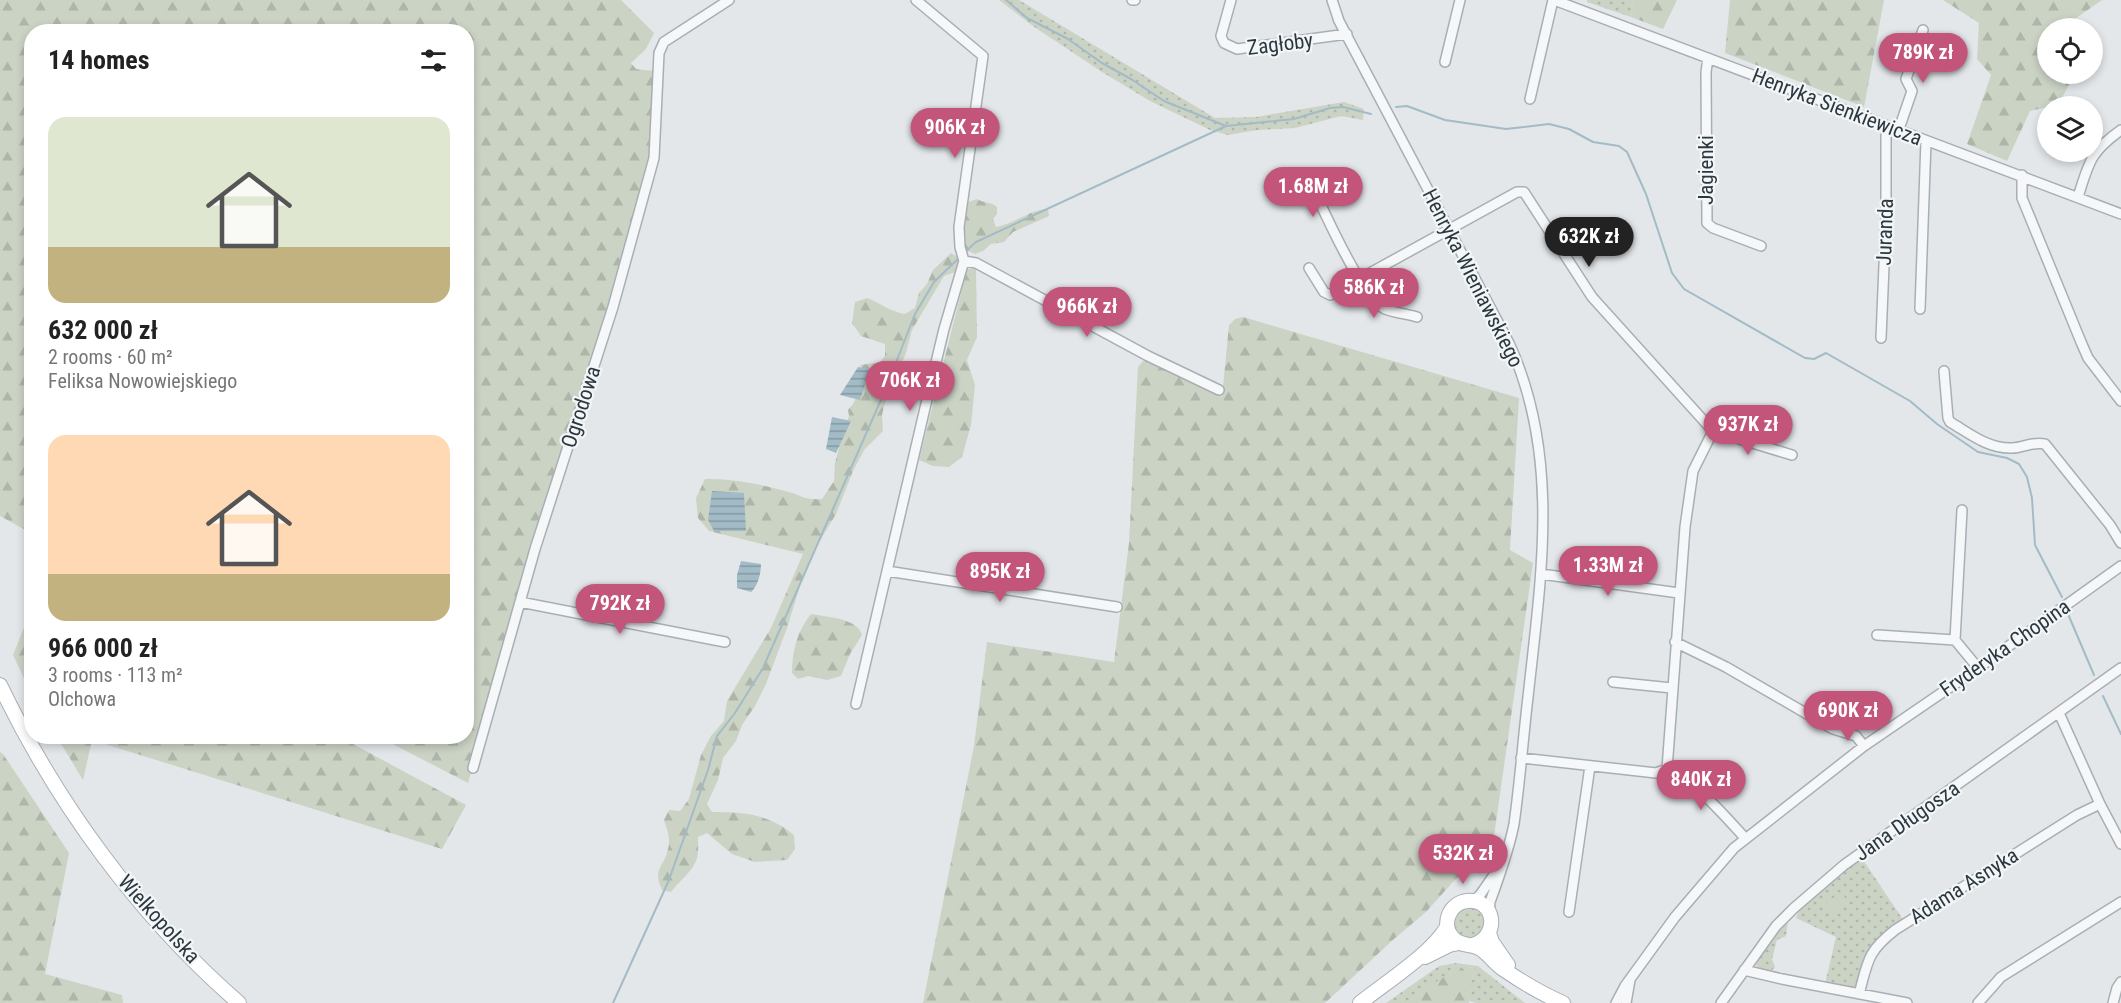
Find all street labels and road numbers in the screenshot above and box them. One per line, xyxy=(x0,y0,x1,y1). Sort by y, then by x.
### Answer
street label: Zagłoby xyxy=(1246,28,1315,60)
street label: Henryka Sienkiewicza xyxy=(1749,64,1925,150)
street label: Jagienki xyxy=(1694,135,1718,205)
street label: Henryka Wieniawskiego xyxy=(1418,185,1528,371)
street label: Juranda xyxy=(1872,198,1898,266)
street label: Ogrodowa xyxy=(557,363,605,451)
street label: Fryderyka Chopina xyxy=(1935,594,2075,702)
street label: Jana Długosza xyxy=(1850,776,1964,866)
street label: Adama Asnyka xyxy=(1905,843,2023,929)
street label: Wielkopolska xyxy=(113,870,205,968)

